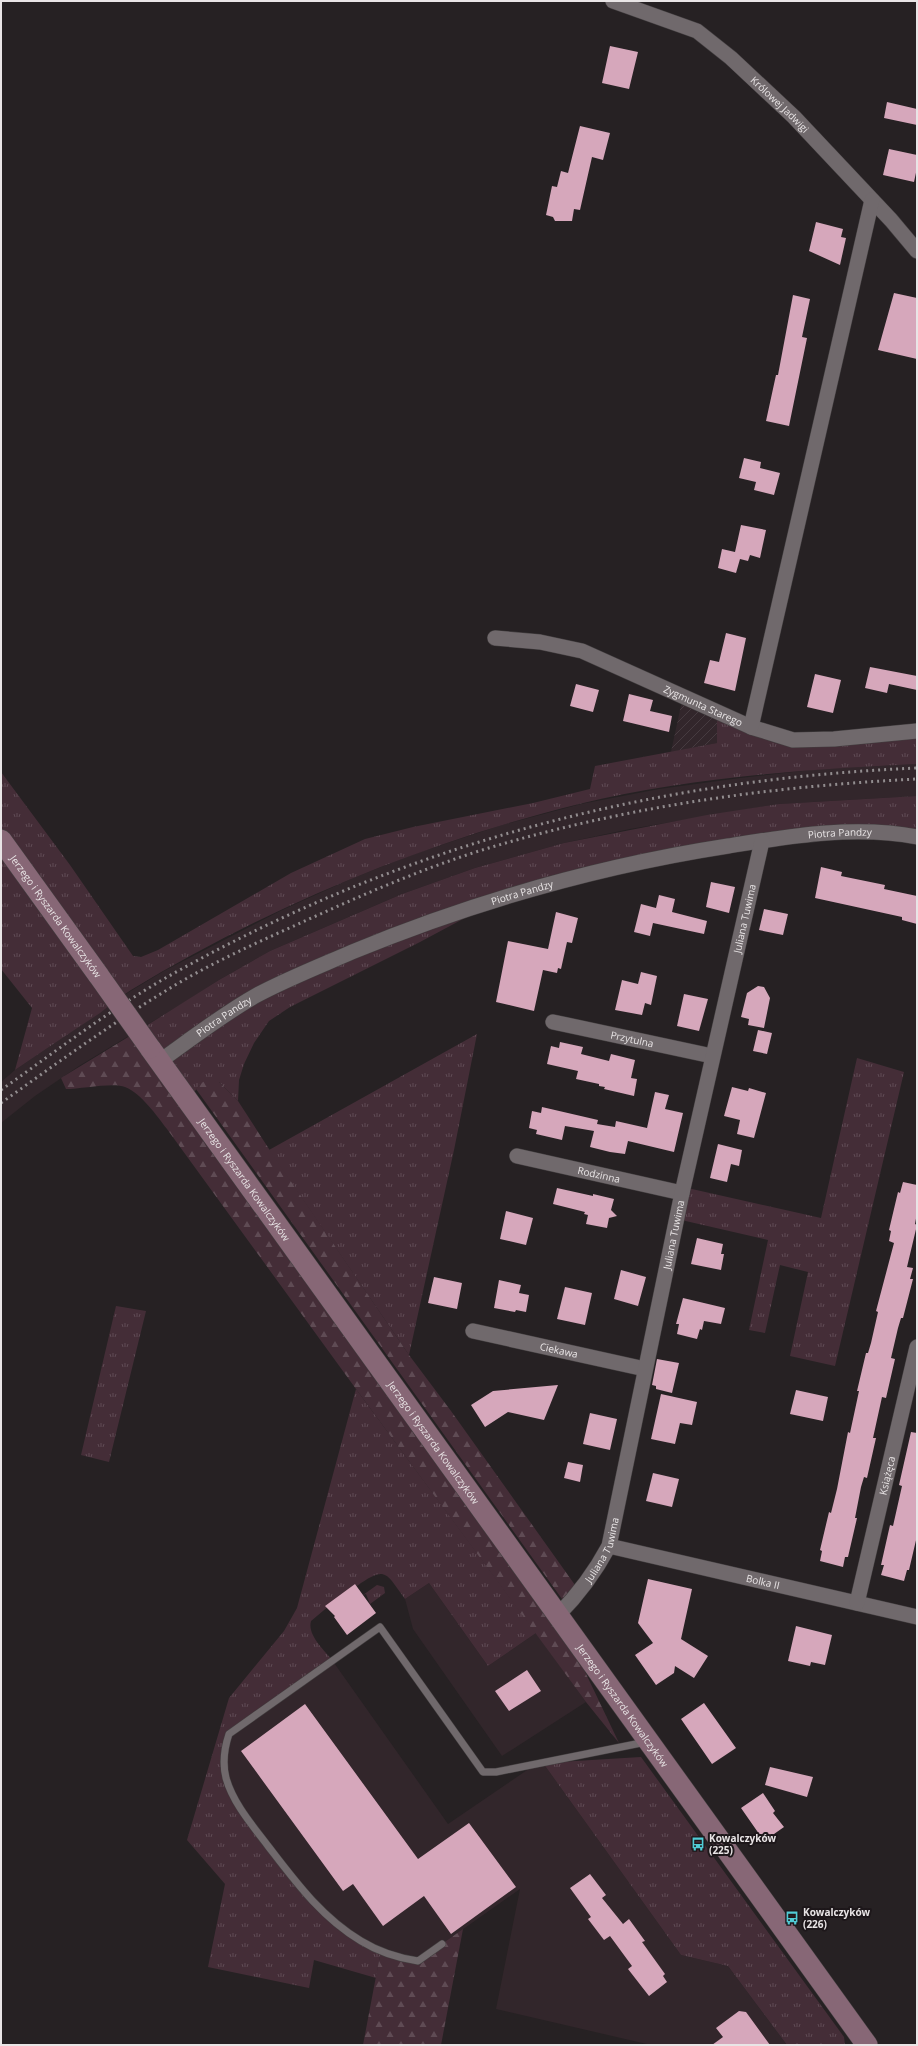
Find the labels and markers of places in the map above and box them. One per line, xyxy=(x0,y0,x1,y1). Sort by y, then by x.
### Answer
place label: Kowalczyków (225) xyxy=(709,1831,777,1857)
bus stop icon: Kowalczyków (225) xyxy=(690,1836,706,1852)
place label: Kowalczyków (226) xyxy=(803,1905,871,1931)
bus stop icon: Kowalczyków (226) xyxy=(784,1910,800,1926)

